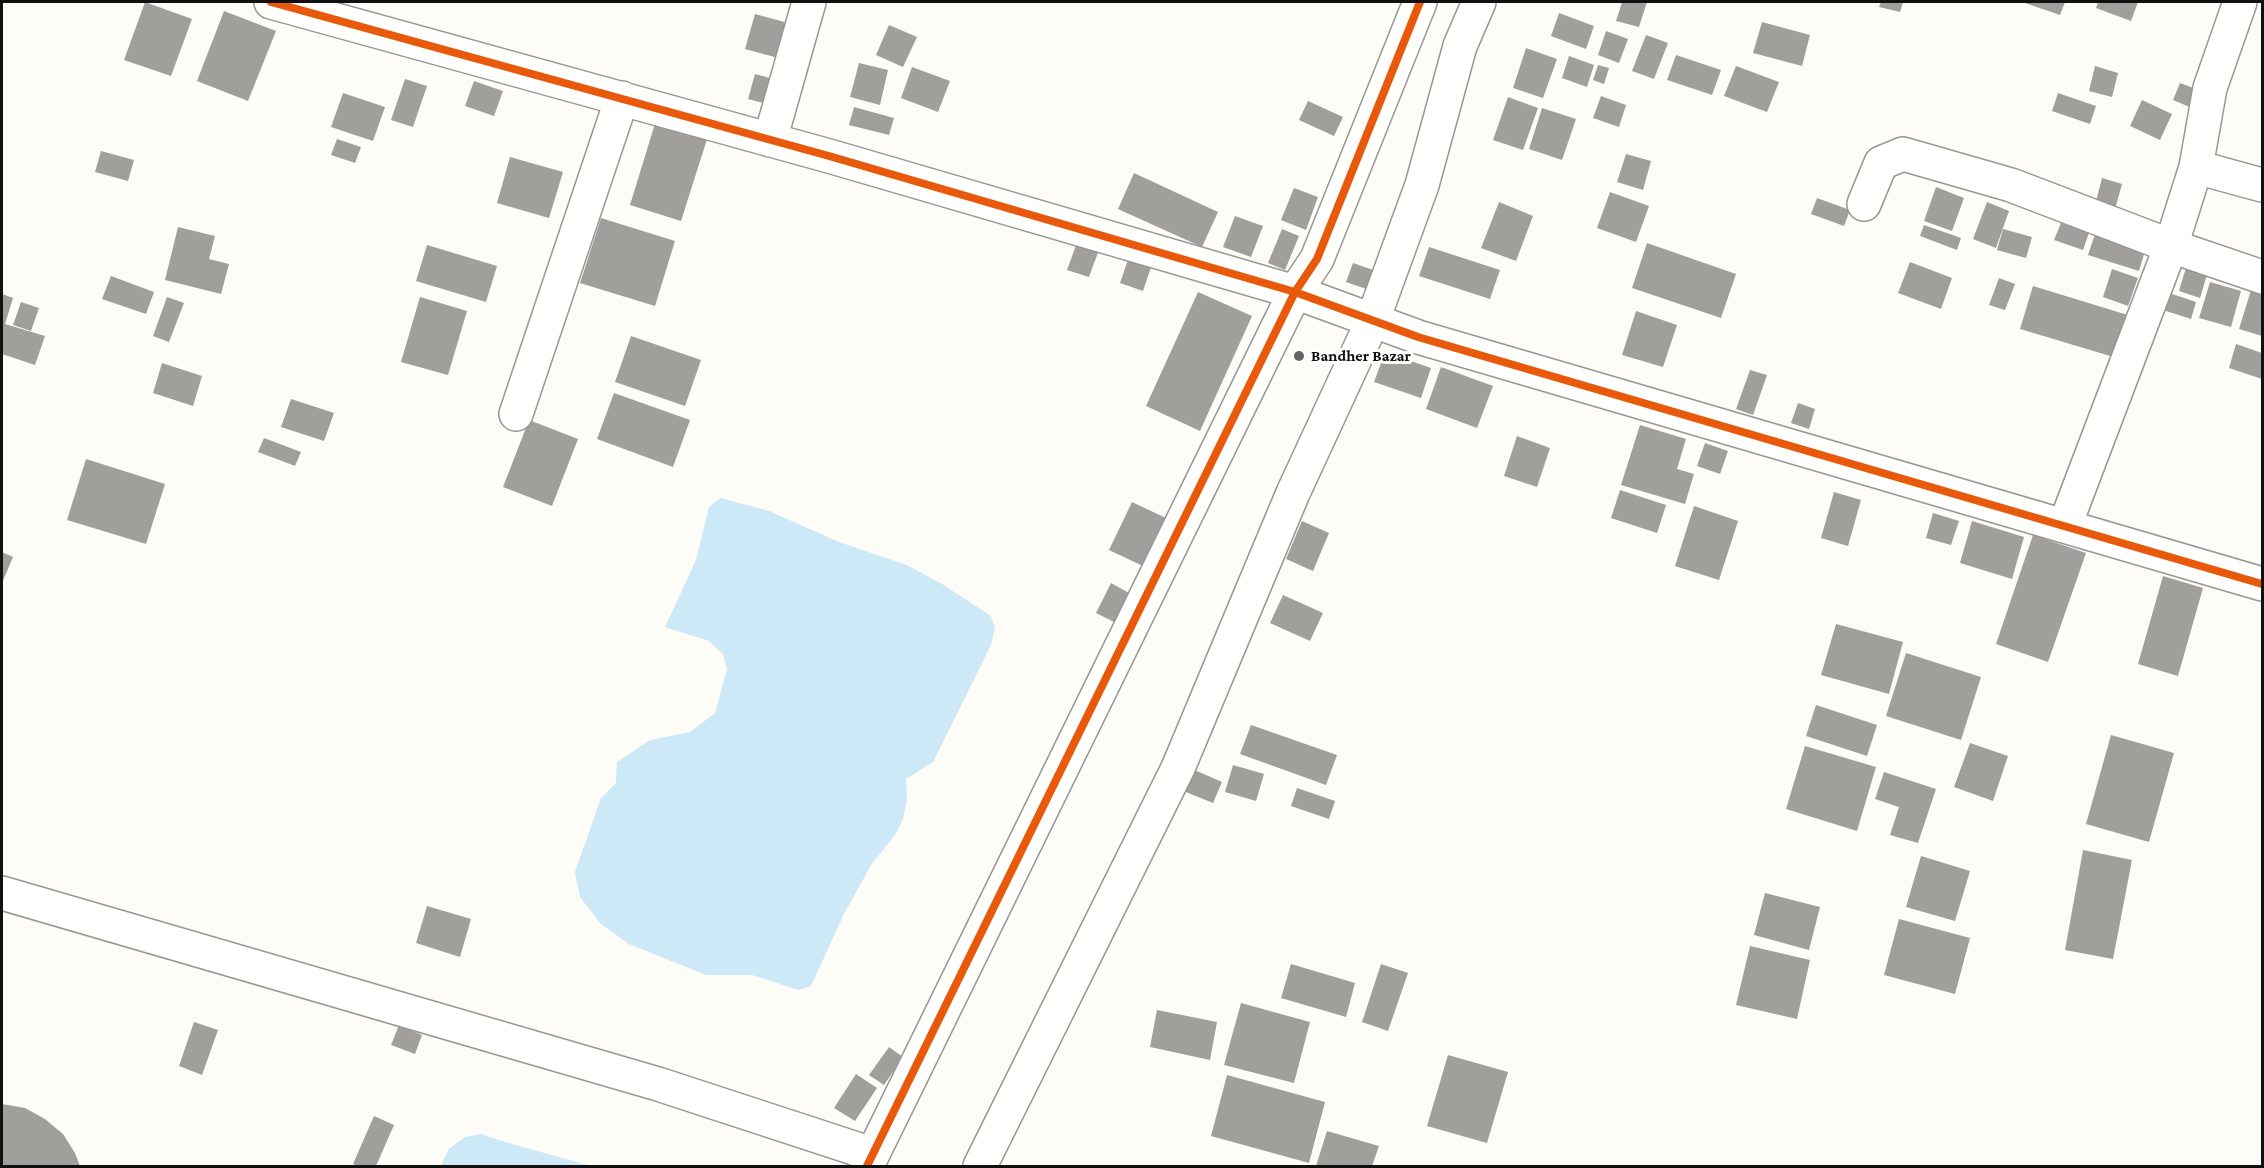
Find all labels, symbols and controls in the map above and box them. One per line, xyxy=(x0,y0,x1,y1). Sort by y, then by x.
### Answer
place label: Bandher Bazar xyxy=(1311,346,1411,366)
marker: Bandher Bazar xyxy=(1292,349,1306,363)

